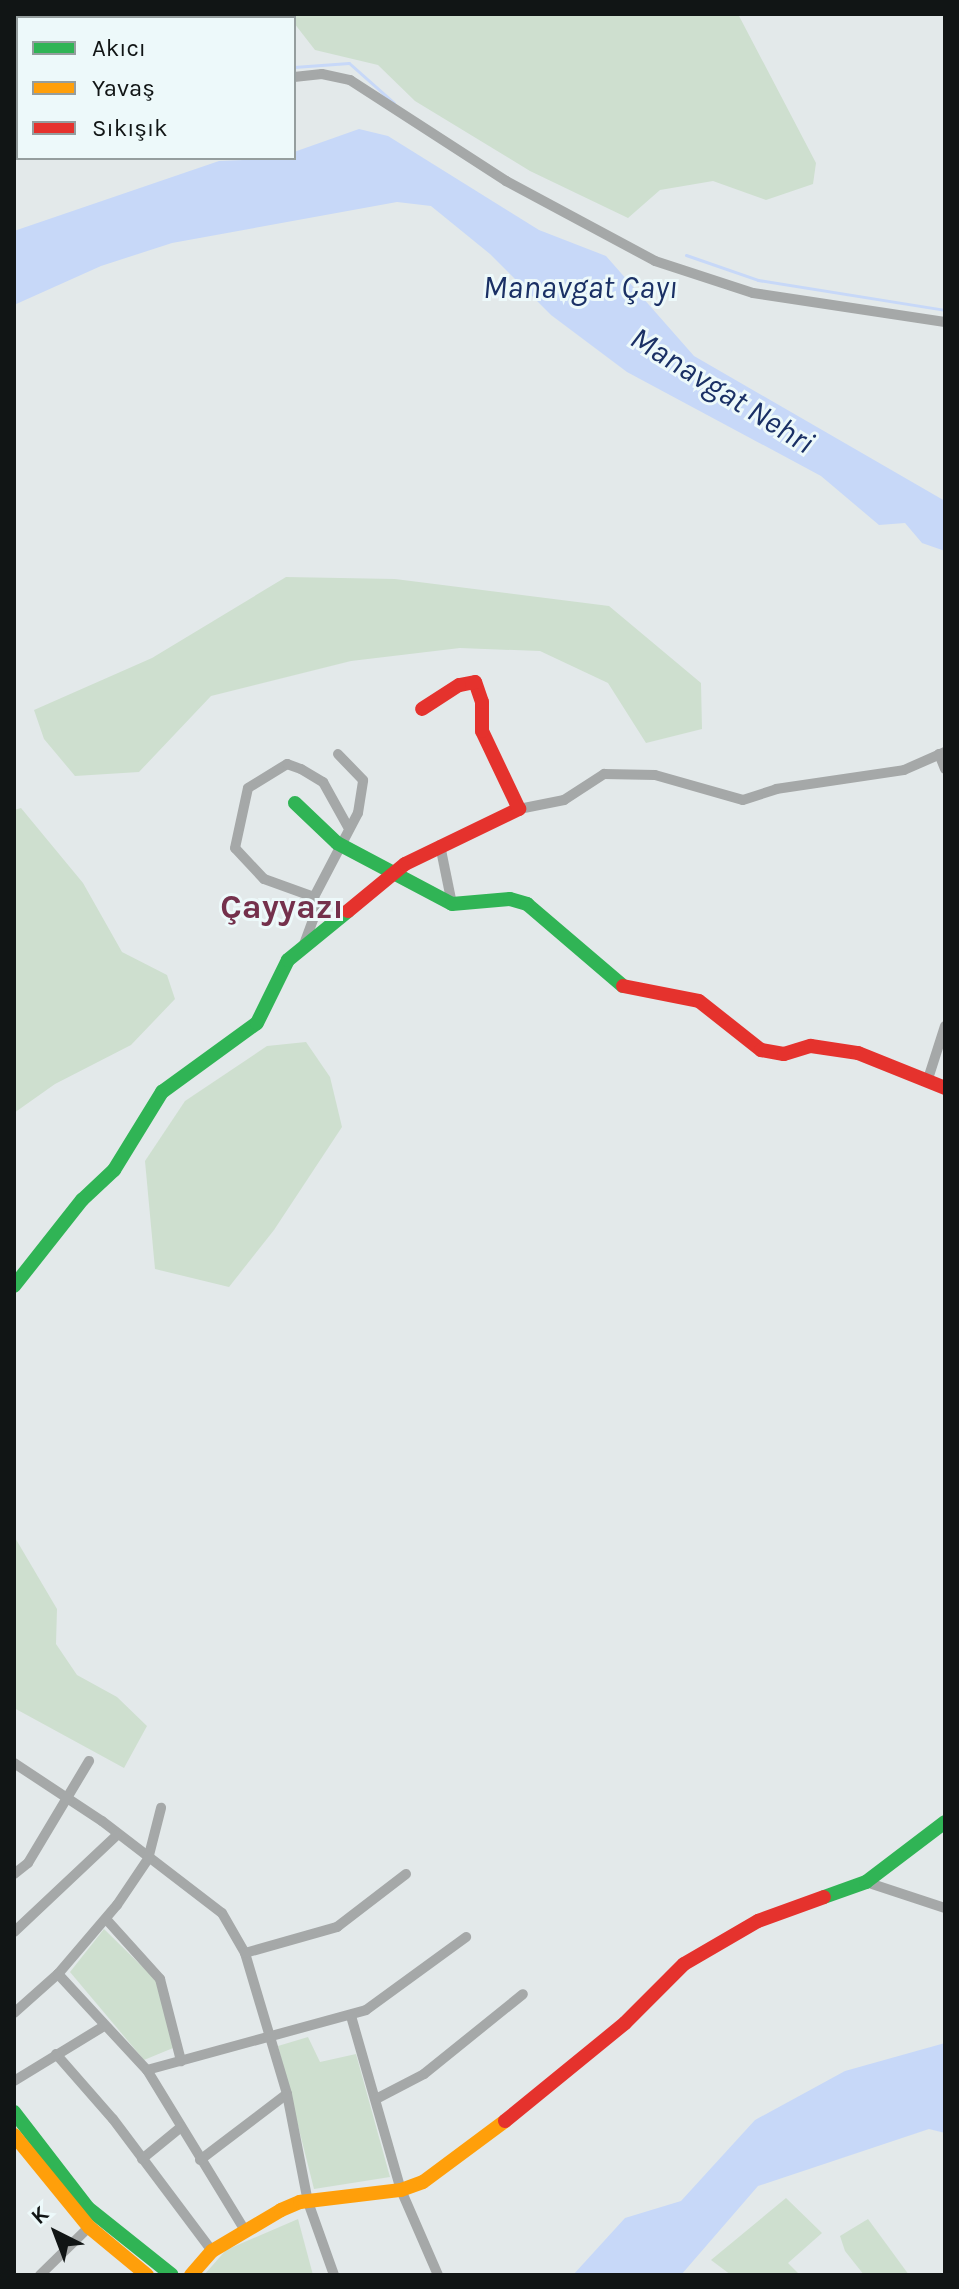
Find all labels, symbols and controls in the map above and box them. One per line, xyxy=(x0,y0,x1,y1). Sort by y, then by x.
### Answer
legend xyxy=(16,16,296,160)
text: Akıcı xyxy=(92,34,146,62)
text: Yavaş xyxy=(92,74,155,102)
text: Sıkışık xyxy=(92,114,168,142)
water label: Manavgat Çayı xyxy=(483,269,677,307)
water label: Manavgat Nehri xyxy=(623,319,821,463)
district label: Çayyazı xyxy=(220,888,344,928)
north arrow xyxy=(16,2193,96,2273)
text: K xyxy=(26,2201,54,2230)

